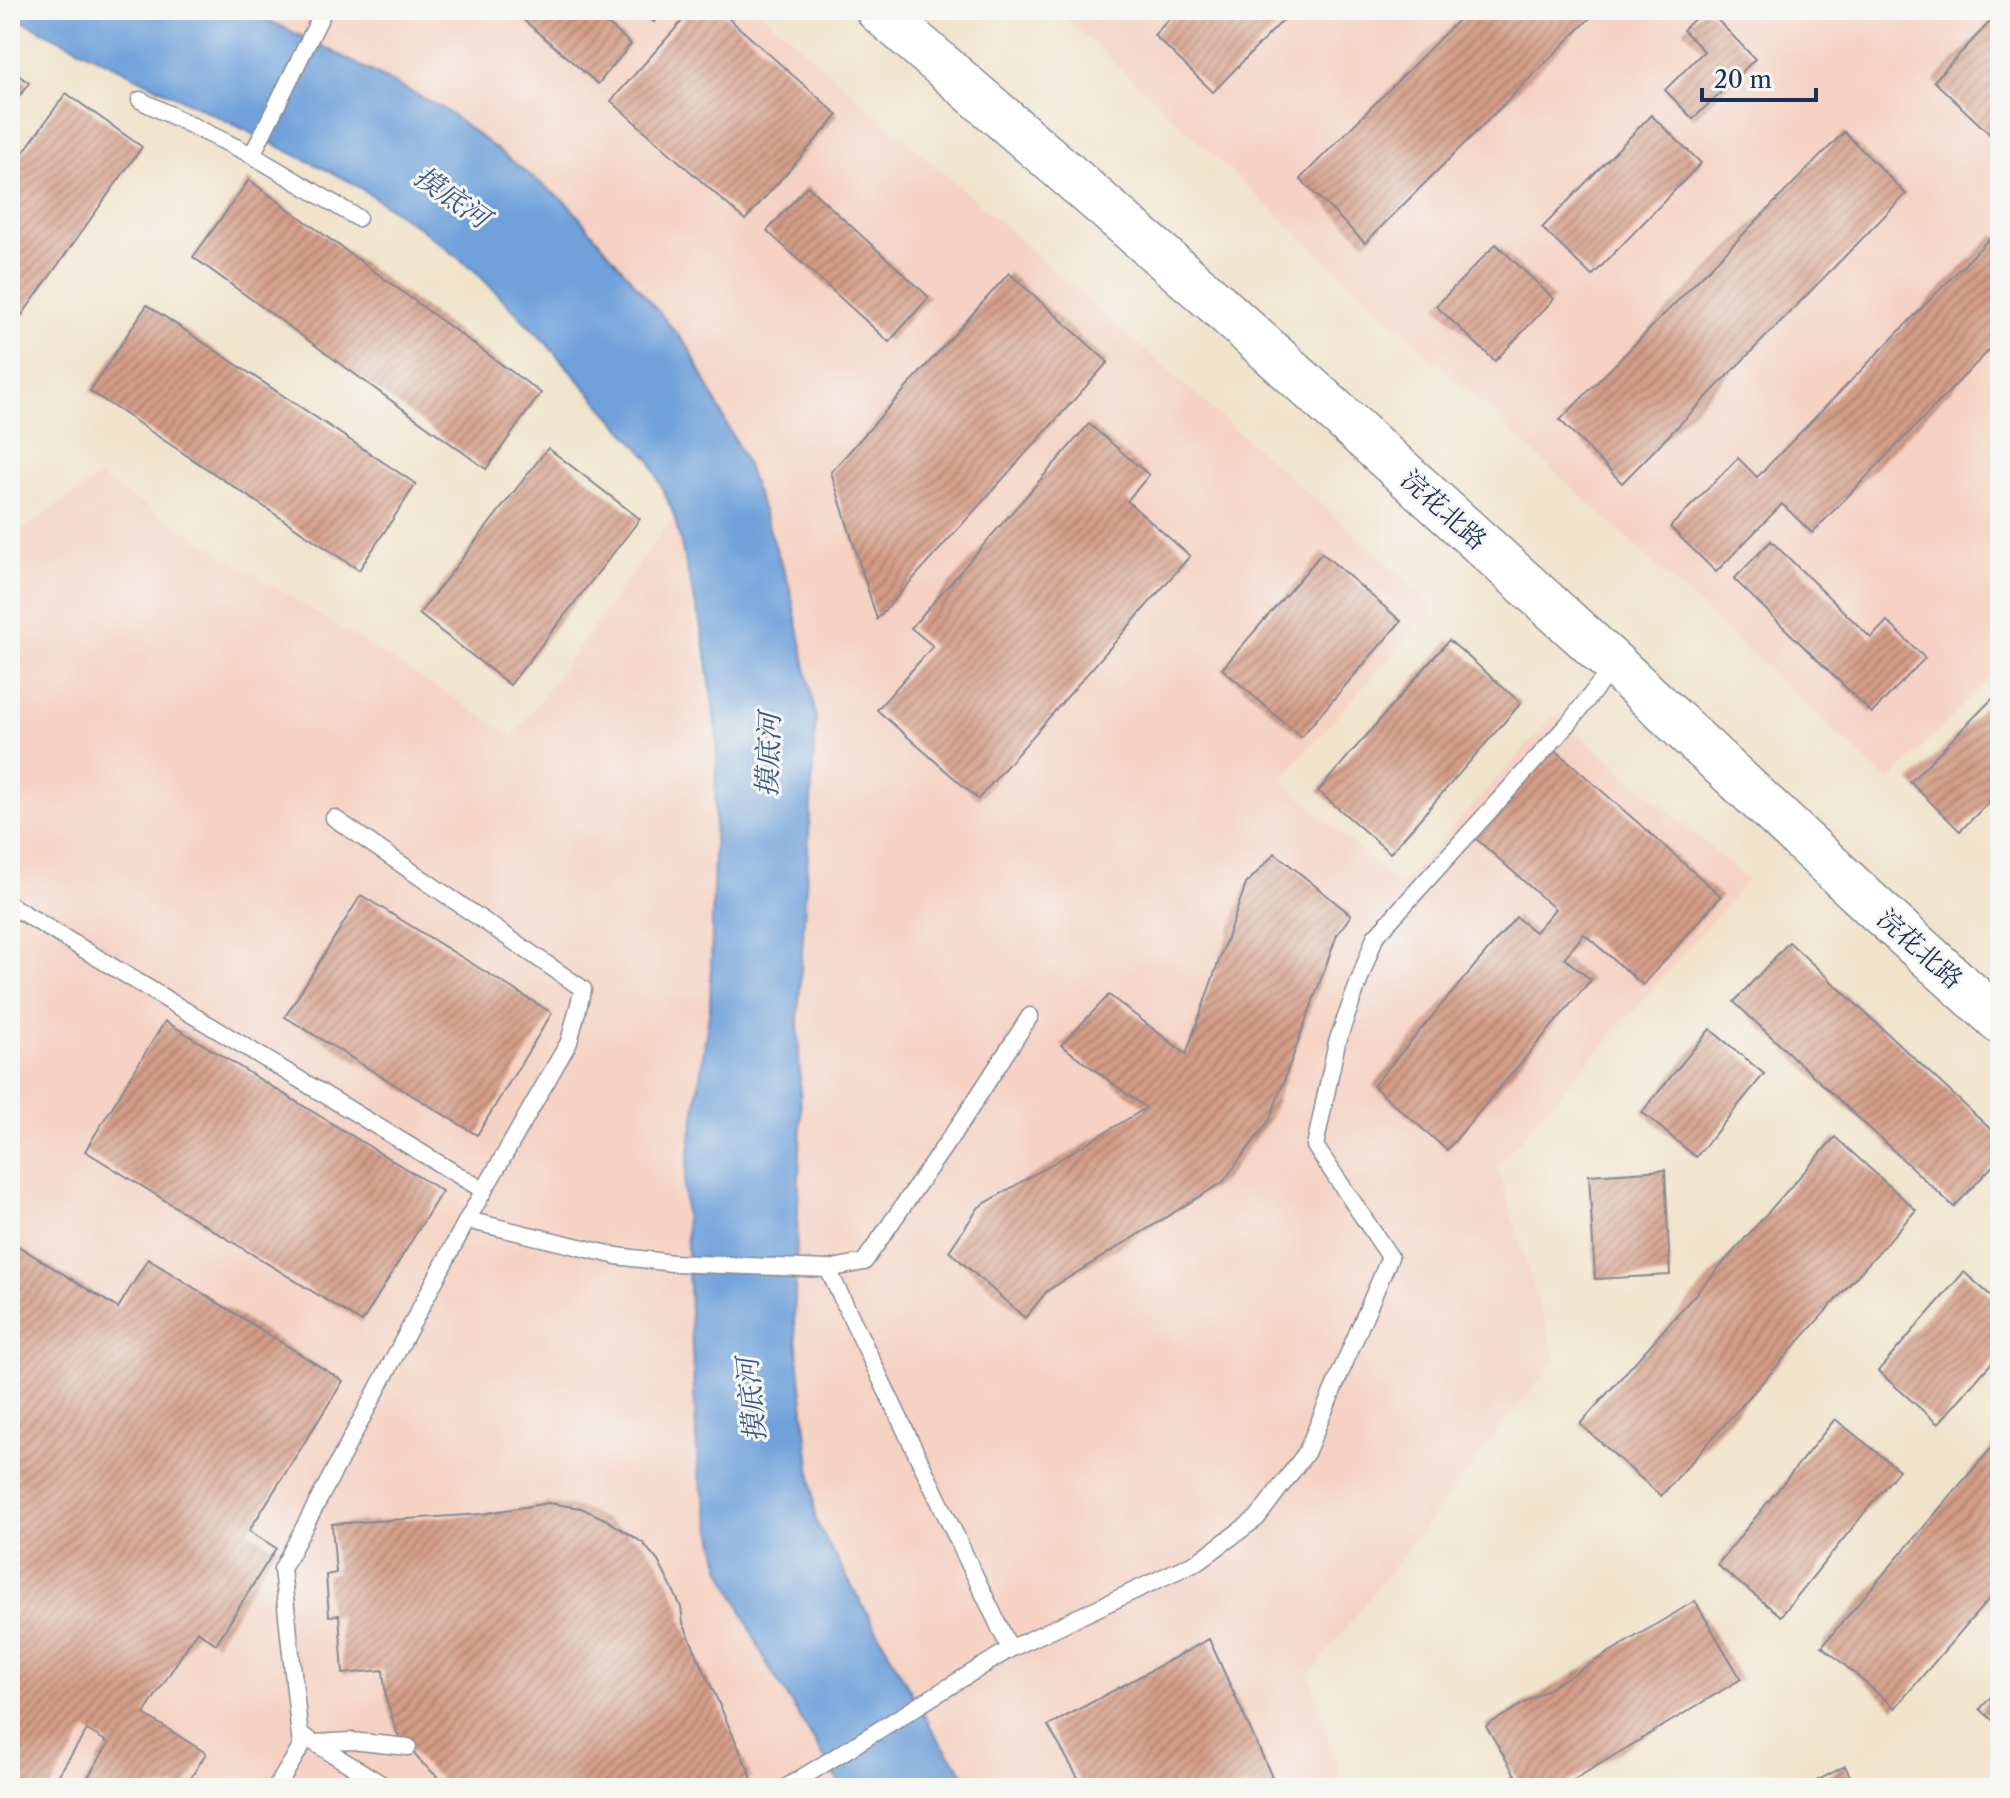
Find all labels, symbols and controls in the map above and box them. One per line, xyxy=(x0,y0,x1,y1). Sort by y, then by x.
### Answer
scale bar xyxy=(1702,52,1816,102)
text: 20 m xyxy=(1714,65,1772,94)
water label: 摸底河 xyxy=(408,159,500,238)
street label: 浣花北路 xyxy=(1395,463,1493,557)
water label: 摸底河 xyxy=(750,707,787,798)
street label: 浣花北路 xyxy=(1871,902,1969,996)
water label: 摸底河 xyxy=(729,1351,772,1444)

